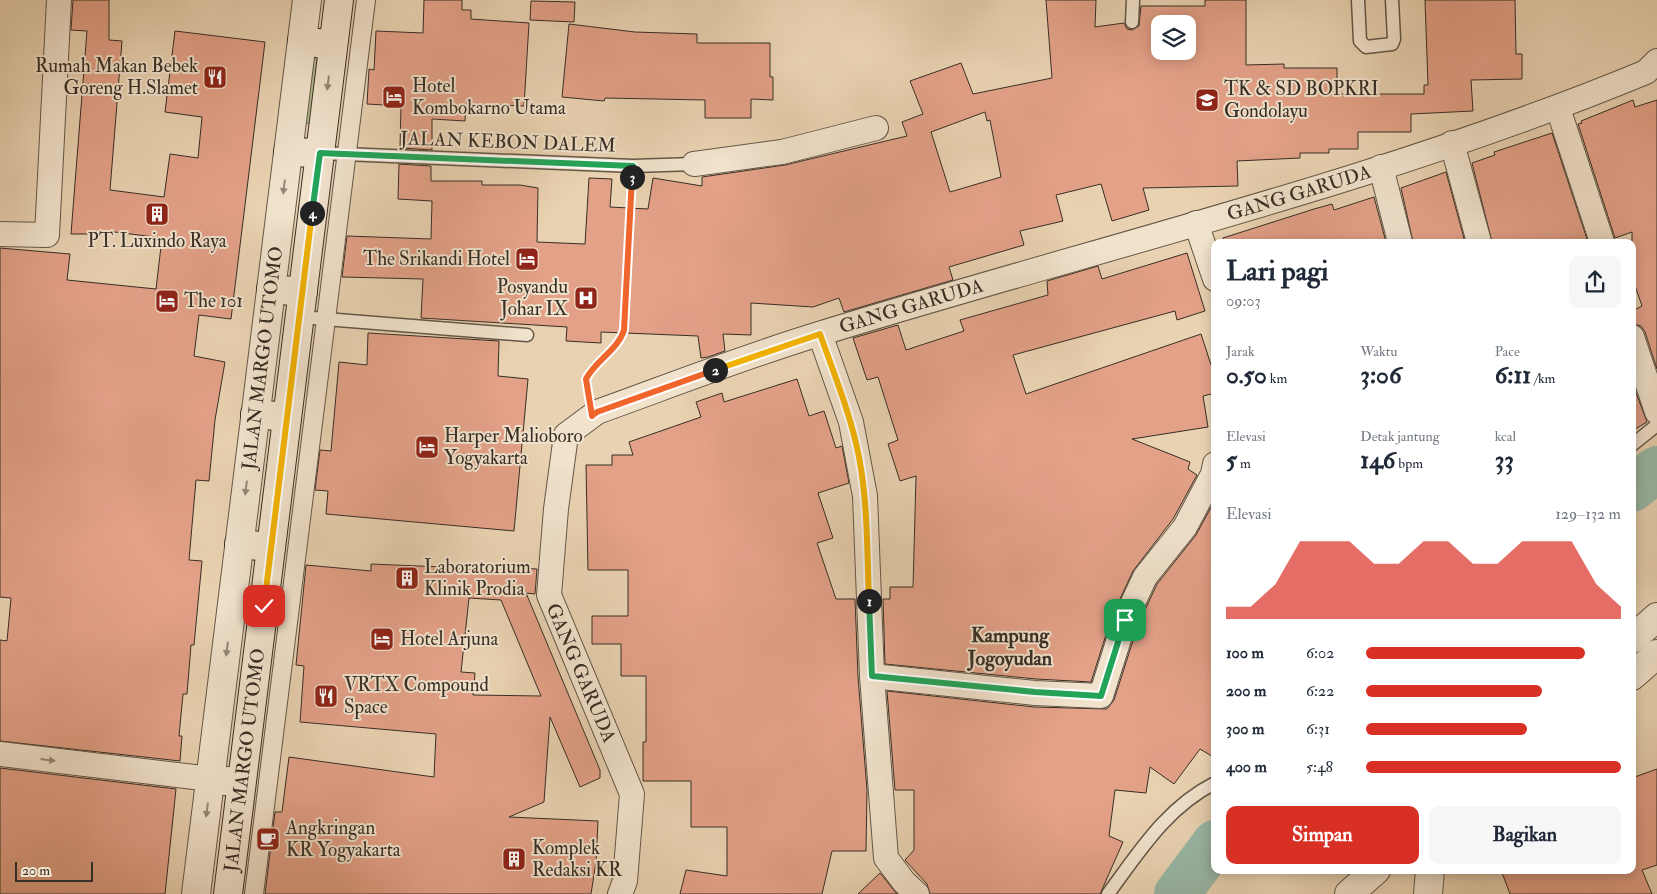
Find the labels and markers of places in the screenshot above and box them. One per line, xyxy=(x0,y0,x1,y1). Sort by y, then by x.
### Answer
place label: Rumah Makan Bebek Goreng H.Slamet xyxy=(35,54,198,100)
restaurant icon: Rumah Makan Bebek Goreng H.Slamet xyxy=(202,64,228,90)
place label: Hotel Kombokarno Utama xyxy=(412,74,566,120)
place label: TK & SD BOPKRI Gondolayu xyxy=(1224,77,1379,123)
hotel icon: Hotel Kombokarno Utama xyxy=(381,84,407,110)
school or university icon: TK & SD BOPKRI Gondolayu xyxy=(1194,87,1220,113)
pin: 3 xyxy=(620,164,644,190)
pin: 4 xyxy=(300,200,324,226)
building icon: PT. Luxindo Raya xyxy=(144,201,170,227)
place label: PT. Luxindo Raya xyxy=(87,229,227,253)
hotel icon: The Srikandi Hotel xyxy=(514,246,540,272)
place label: The Srikandi Hotel xyxy=(363,247,510,271)
place label: Posyandu Johar IX xyxy=(497,275,568,321)
hospital icon: Posyandu Johar IX xyxy=(573,285,599,311)
hotel icon: The 101 xyxy=(154,288,180,314)
place label: The 101 xyxy=(184,289,243,313)
pin: 2 xyxy=(702,358,728,382)
place label: Harper Malioboro Yogyakarta xyxy=(444,424,583,470)
hotel icon: Harper Malioboro Yogyakarta xyxy=(414,434,440,460)
place label: Laboratorium Klinik Prodia xyxy=(424,555,531,601)
building icon: Laboratorium Klinik Prodia xyxy=(394,565,420,591)
pin xyxy=(243,585,285,627)
pin: 1 xyxy=(856,588,882,614)
pin xyxy=(1104,599,1146,641)
hotel icon: Hotel Arjuna xyxy=(369,626,395,652)
place label: Hotel Arjuna xyxy=(400,627,499,651)
place label: VRTX Compound Space xyxy=(344,673,489,720)
restaurant icon: VRTX Compound Space xyxy=(313,683,339,709)
place label: Angkringan KR Yogyakarta xyxy=(285,816,401,862)
cafe icon: Angkringan KR Yogyakarta xyxy=(255,826,281,852)
place label: Komplek Redaksi KR xyxy=(532,836,622,882)
building icon: Komplek Redaksi KR xyxy=(501,846,527,872)

